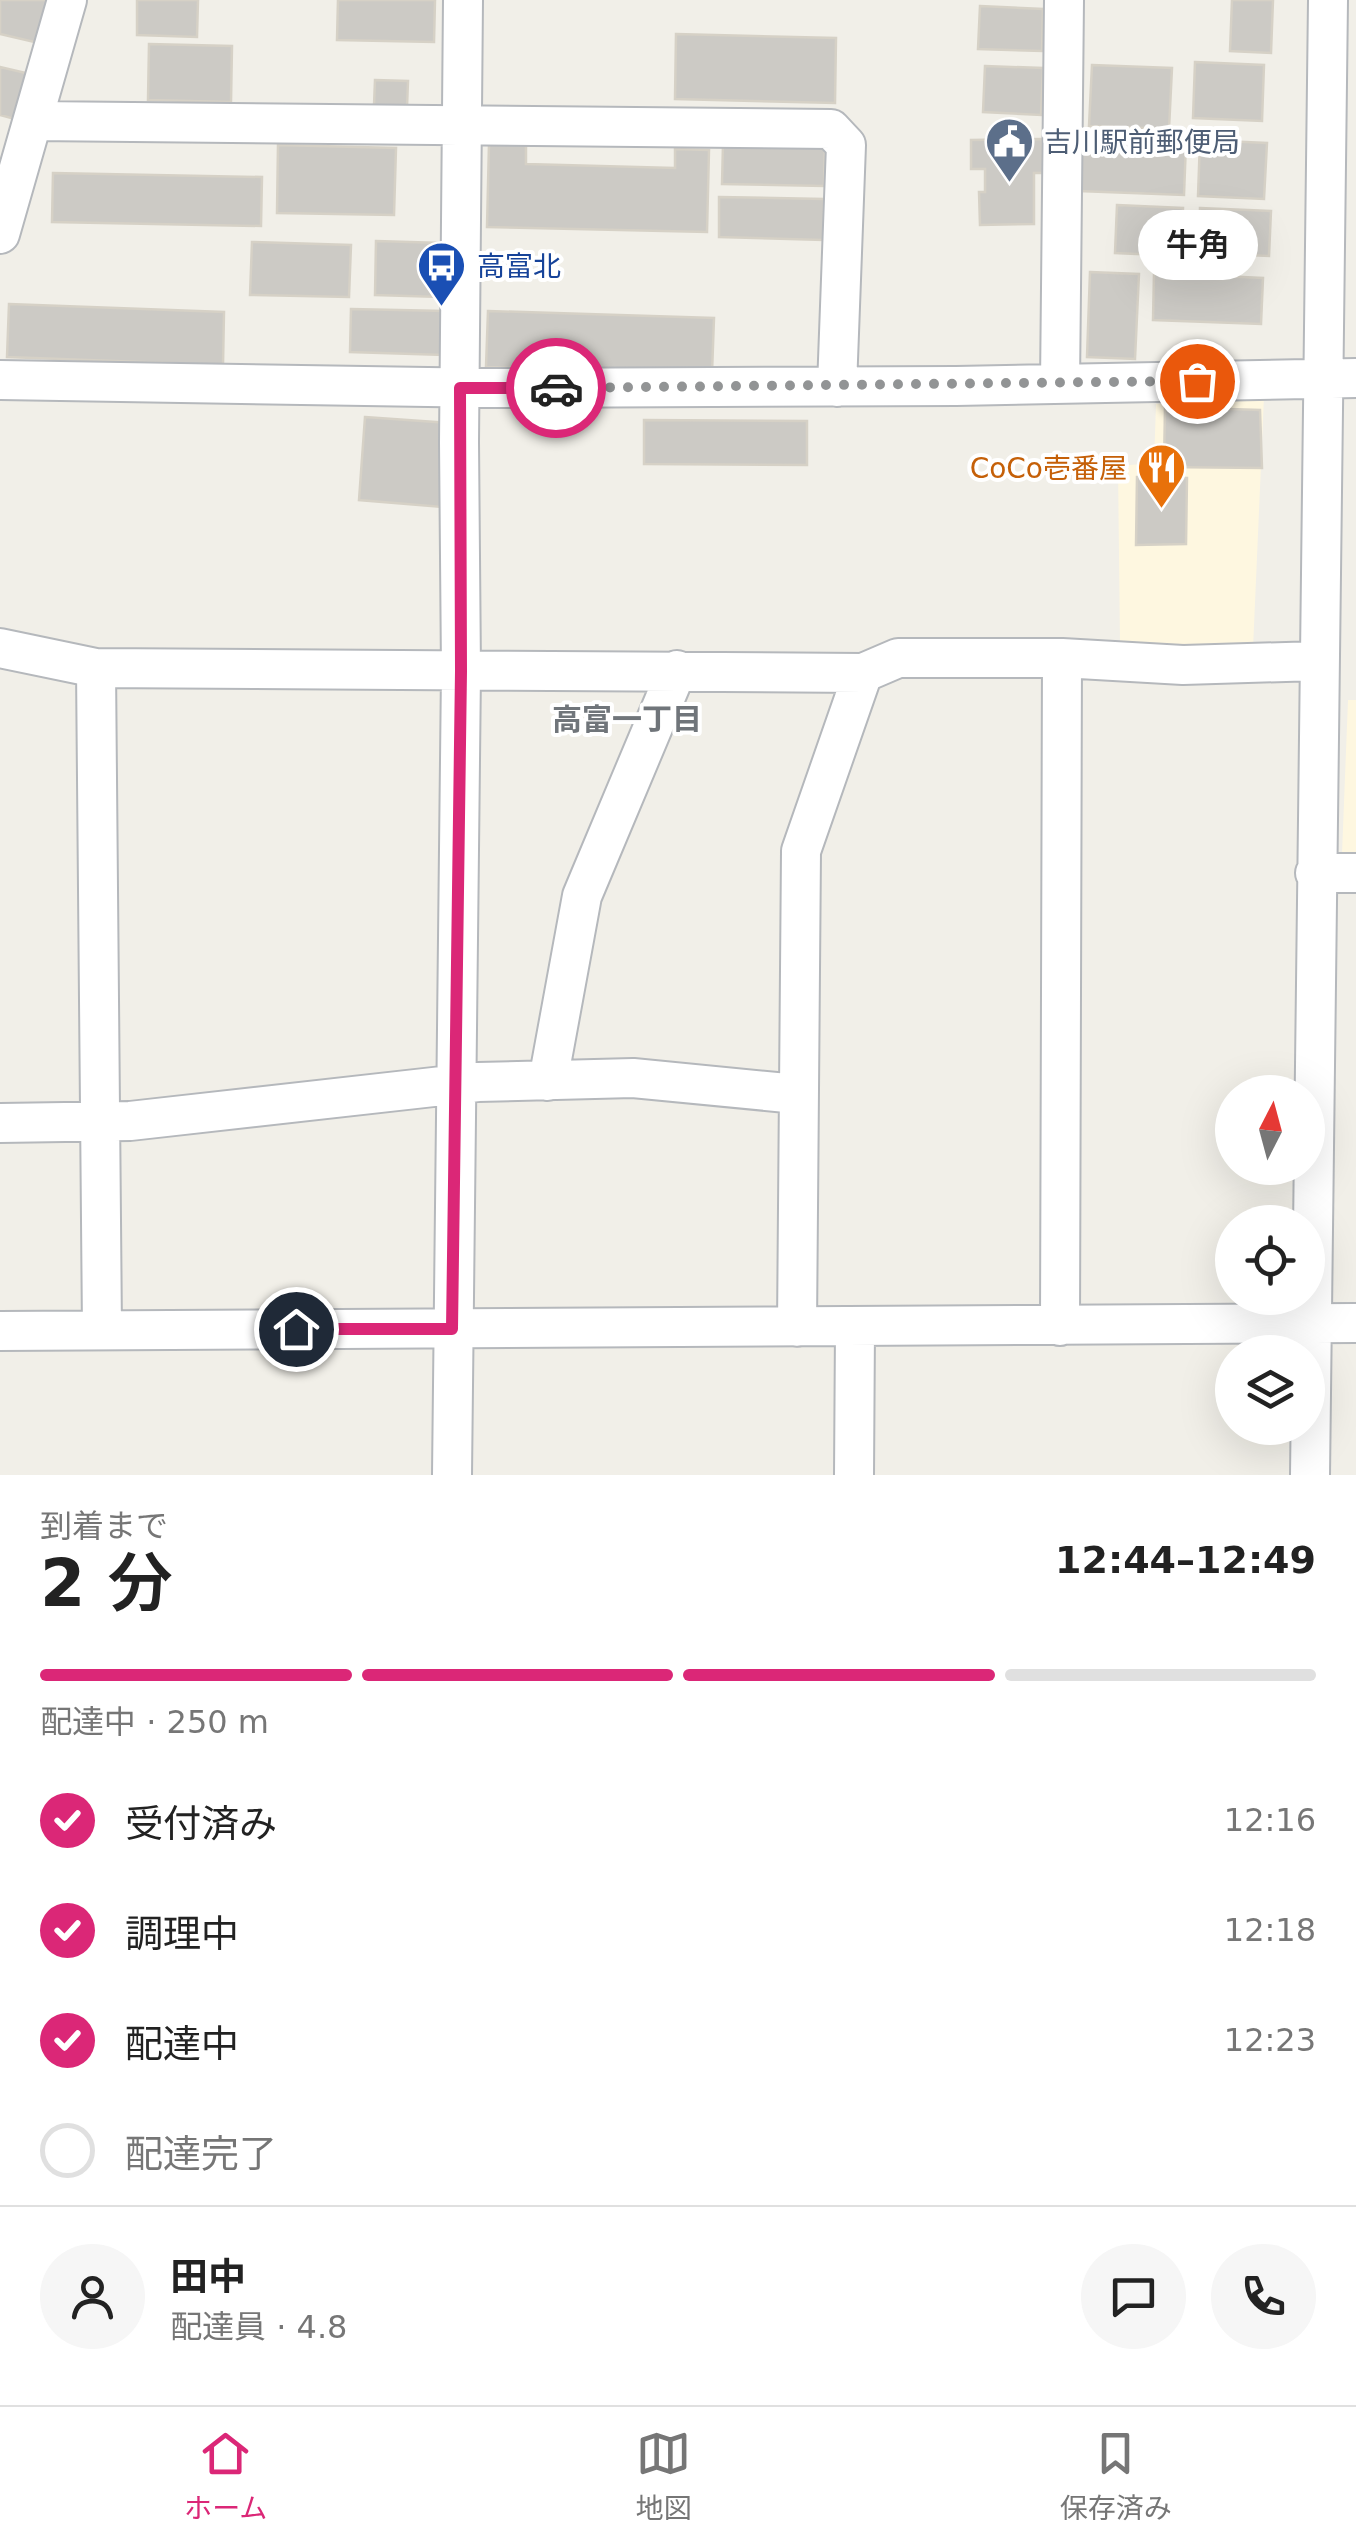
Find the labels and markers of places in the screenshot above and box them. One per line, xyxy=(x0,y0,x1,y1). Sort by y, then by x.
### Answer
public building icon: 吉川駅前郵便局 xyxy=(983,116,1035,184)
place label: 吉川駅前郵便局 xyxy=(1044,126,1240,159)
callout: 牛角 xyxy=(1137,211,1257,281)
bus stop icon: 高富北 xyxy=(416,240,468,308)
place label: 高富北 xyxy=(477,250,561,283)
pin xyxy=(1155,339,1240,424)
restaurant icon: CoCo壱番屋 xyxy=(1136,442,1188,510)
place label: CoCo壱番屋 xyxy=(970,452,1127,485)
pin xyxy=(254,1287,339,1372)

